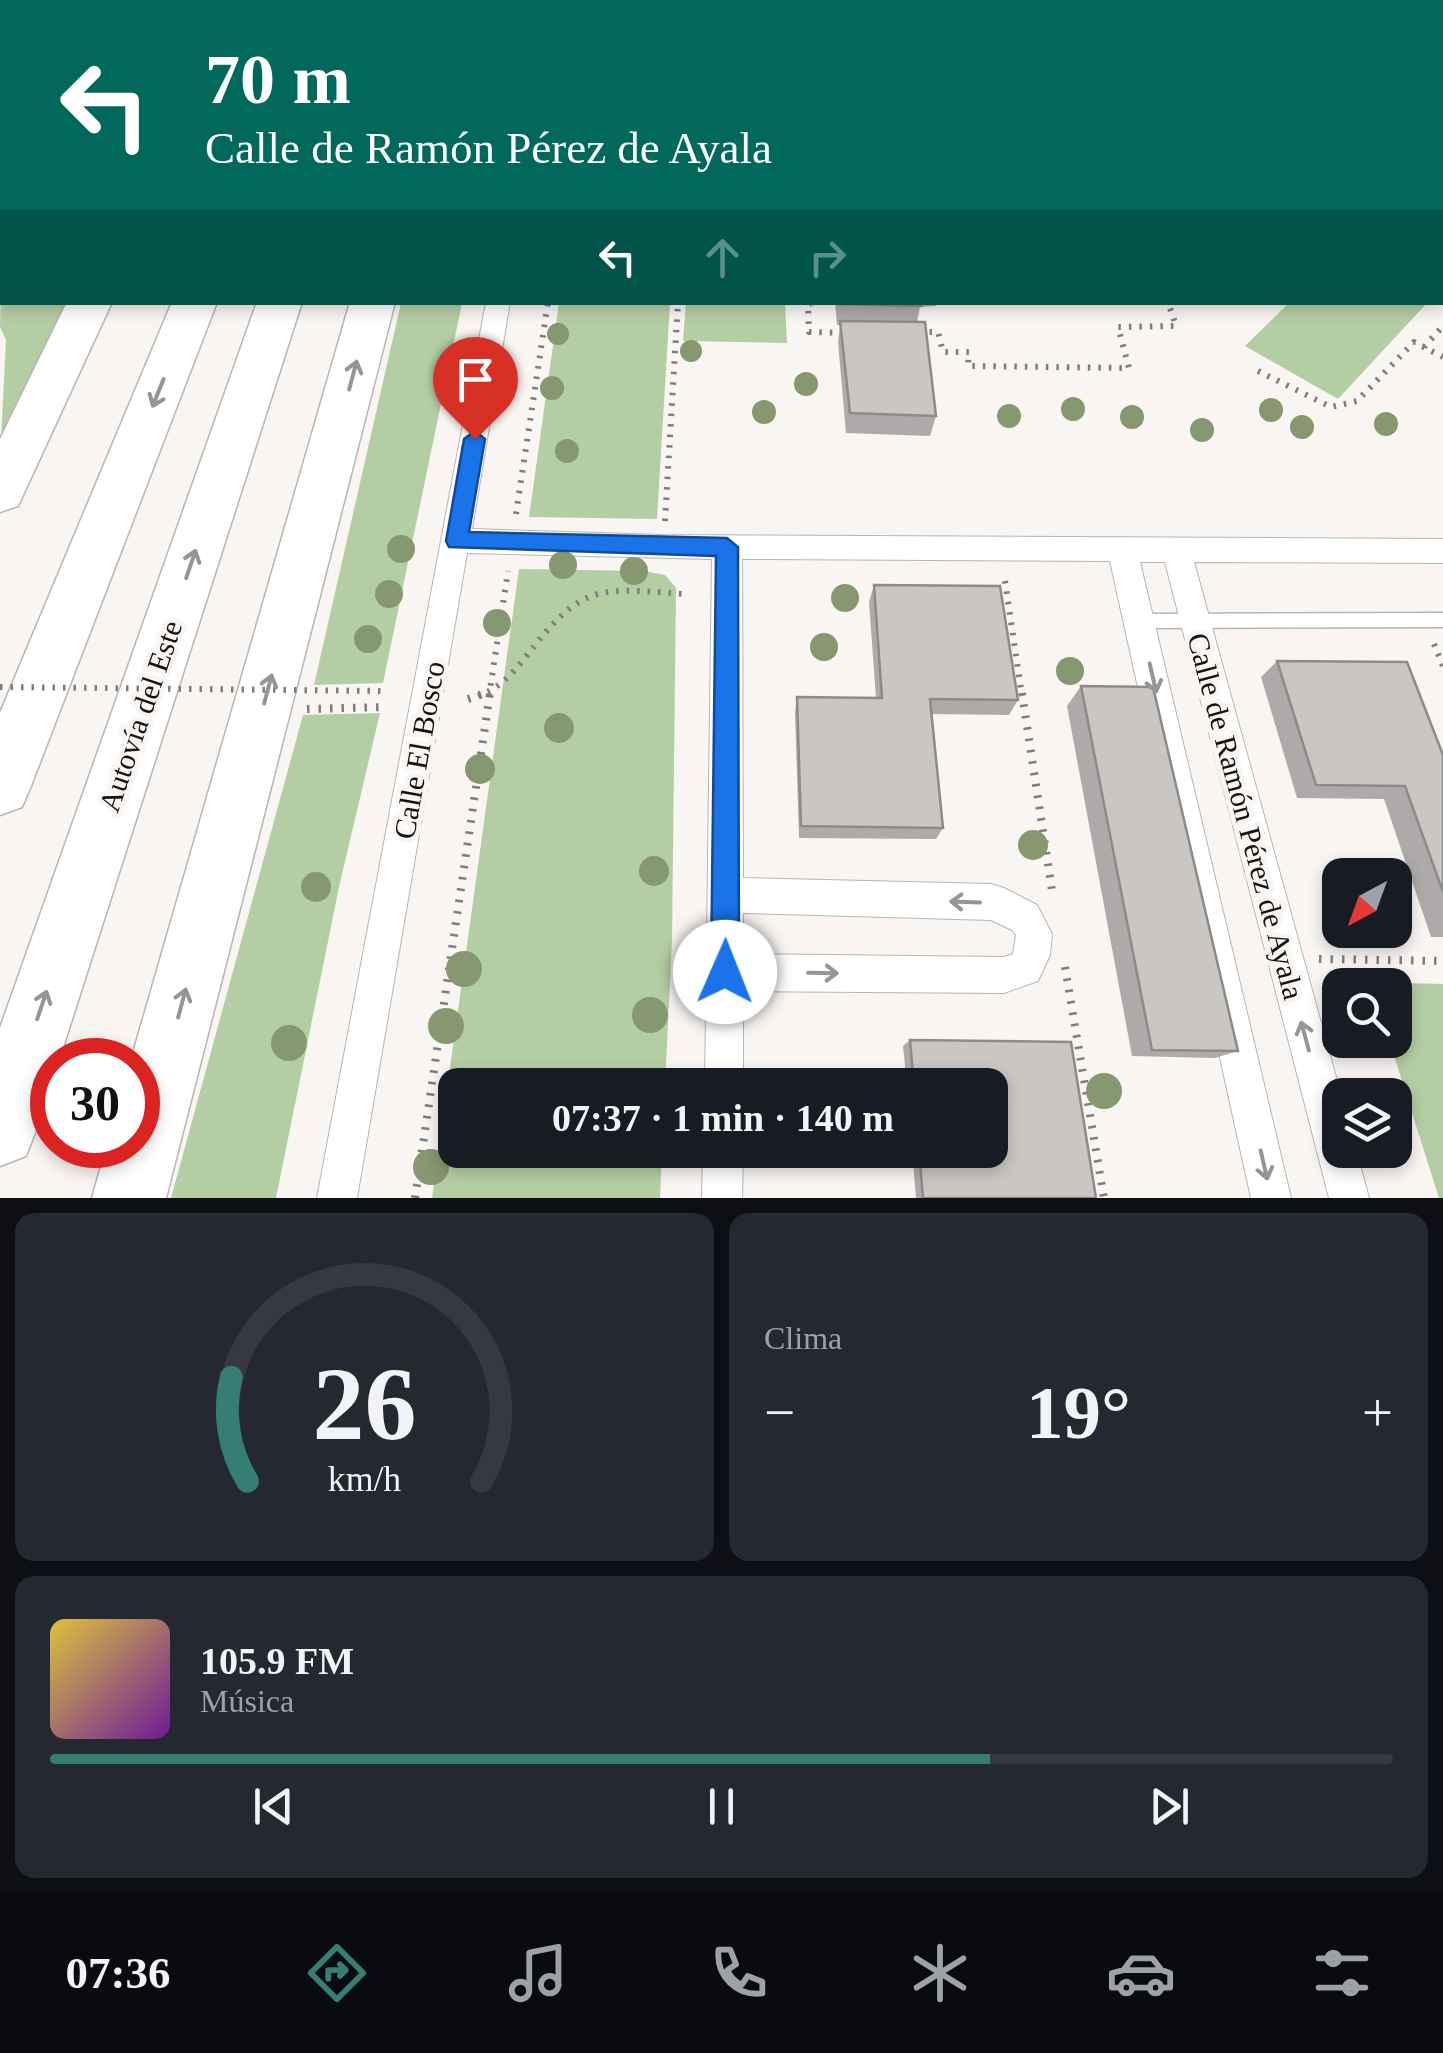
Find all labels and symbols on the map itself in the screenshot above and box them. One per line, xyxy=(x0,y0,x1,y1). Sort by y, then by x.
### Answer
pin xyxy=(433,337,518,440)
one-way arrow xyxy=(345,360,363,392)
one-way arrow xyxy=(148,377,166,408)
one-way arrow xyxy=(184,549,202,581)
street label: Autovía del Este xyxy=(92,616,188,816)
street label: Calle de Ramón Pérez de Ayala xyxy=(1181,629,1311,1003)
street label: Calle El Bosco xyxy=(387,659,451,841)
one-way arrow xyxy=(1145,661,1163,693)
one-way arrow xyxy=(259,674,278,705)
north arrow xyxy=(1322,858,1412,948)
one-way arrow xyxy=(949,892,981,911)
position arrow xyxy=(673,920,777,1024)
one-way arrow xyxy=(806,964,838,982)
one-way arrow xyxy=(174,988,193,1019)
one-way arrow xyxy=(35,989,53,1021)
one-way arrow xyxy=(1295,1021,1314,1052)
speed limit sign: 30 xyxy=(30,1038,160,1168)
one-way arrow xyxy=(1255,1148,1274,1180)

